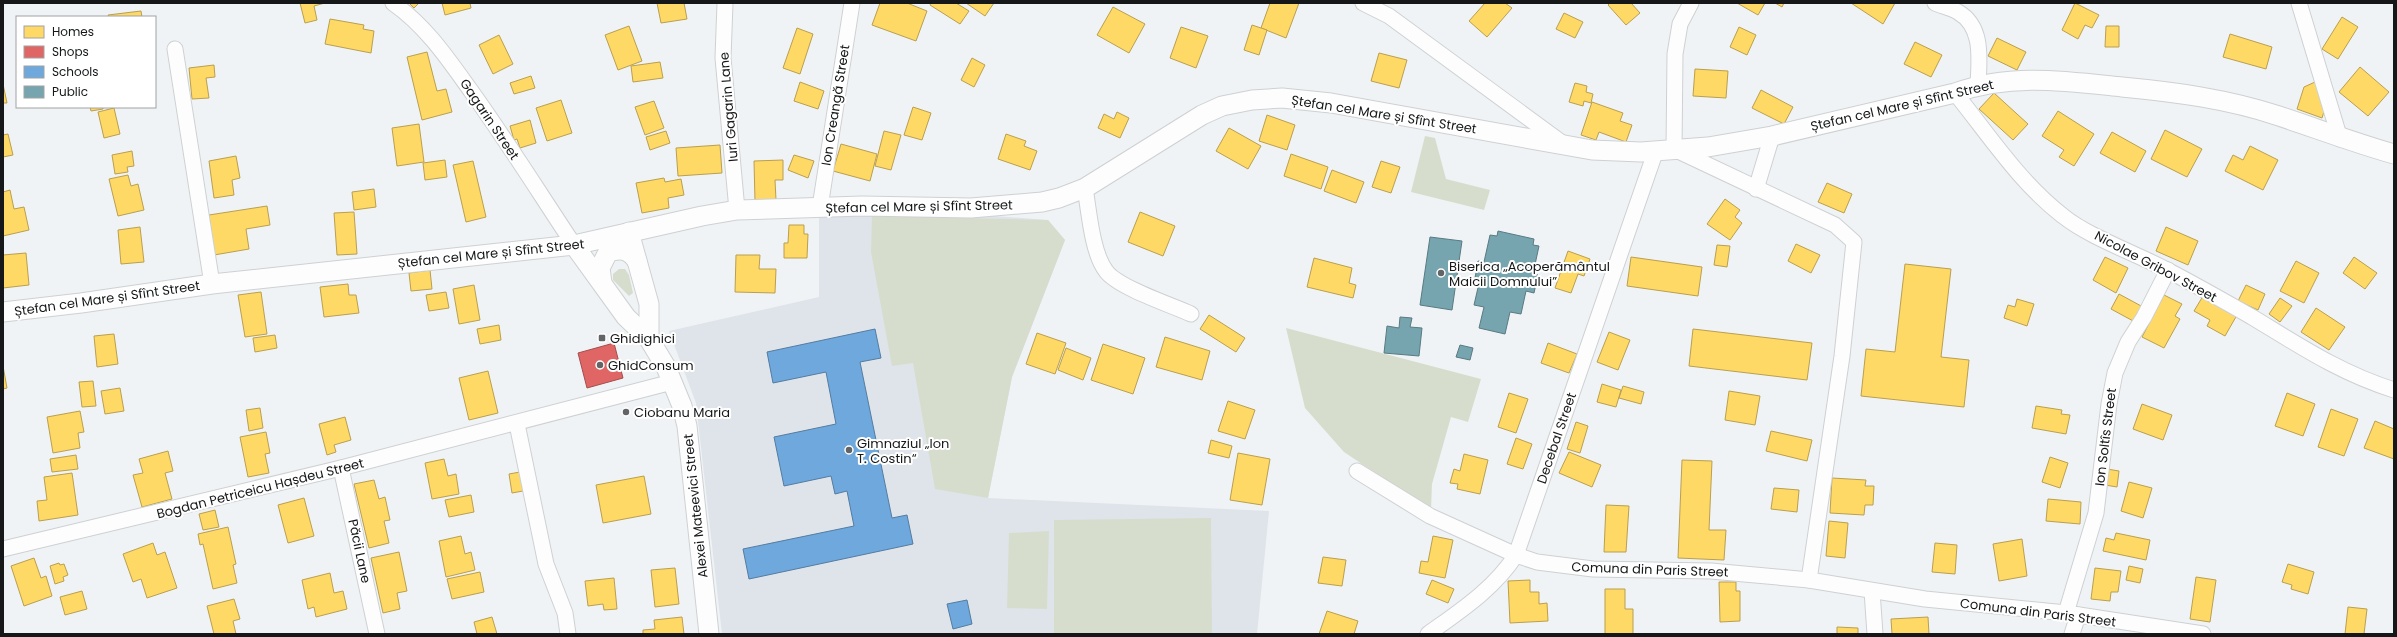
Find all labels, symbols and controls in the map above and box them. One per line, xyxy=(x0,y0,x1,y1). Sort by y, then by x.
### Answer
legend xyxy=(16,16,156,108)
text: Homes xyxy=(52,23,94,40)
text: Shops xyxy=(52,43,89,60)
street label: Ion Creangă Street xyxy=(817,43,854,167)
street label: Iuri Gagarin Lane xyxy=(714,51,743,163)
text: Schools xyxy=(52,63,99,80)
street label: Gagarin Street xyxy=(455,75,524,164)
street label: Ștefan cel Mare și Sfînt Street xyxy=(1809,75,1996,136)
text: Public xyxy=(52,83,88,100)
street label: Ștefan cel Mare și Sfînt Street xyxy=(1290,90,1478,139)
street label: Ștefan cel Mare și Sfînt Street xyxy=(825,195,1013,218)
street label: Nicolae Gribov Street xyxy=(2091,226,2221,307)
street label: Ștefan cel Mare și Sfînt Street xyxy=(397,234,585,273)
place label: Biserica „Acoperământul Maicii Domnului” xyxy=(1449,257,1610,291)
marker: Biserica „Acoperământul Maicii Domnului” xyxy=(1436,268,1446,278)
street label: Ștefan cel Mare și Sfînt Street xyxy=(13,276,201,321)
place label: Ghidighici xyxy=(610,329,675,348)
marker: Ghidighici xyxy=(597,333,607,343)
place label: GhidConsum xyxy=(608,356,694,375)
marker: GhidConsum xyxy=(595,360,605,370)
street label: Ion Soltîs Street xyxy=(2090,387,2121,487)
street label: Decebal Street xyxy=(1532,390,1581,486)
place label: Ciobanu Maria xyxy=(634,403,730,422)
marker: Ciobanu Maria xyxy=(621,407,631,417)
street label: Alexei Mateevici Street xyxy=(678,433,713,579)
place label: Gimnaziul „Ion T. Costin“ xyxy=(857,434,949,468)
marker: Gimnaziul „Ion T. Costin“ xyxy=(844,445,854,455)
street label: Bogdan Petriceicu Hașdeu Street xyxy=(155,453,366,523)
street label: Păcii Lane xyxy=(343,517,376,585)
street label: Comuna din Paris Street xyxy=(1571,557,1729,582)
street label: Comuna din Paris Street xyxy=(1959,593,2117,632)

